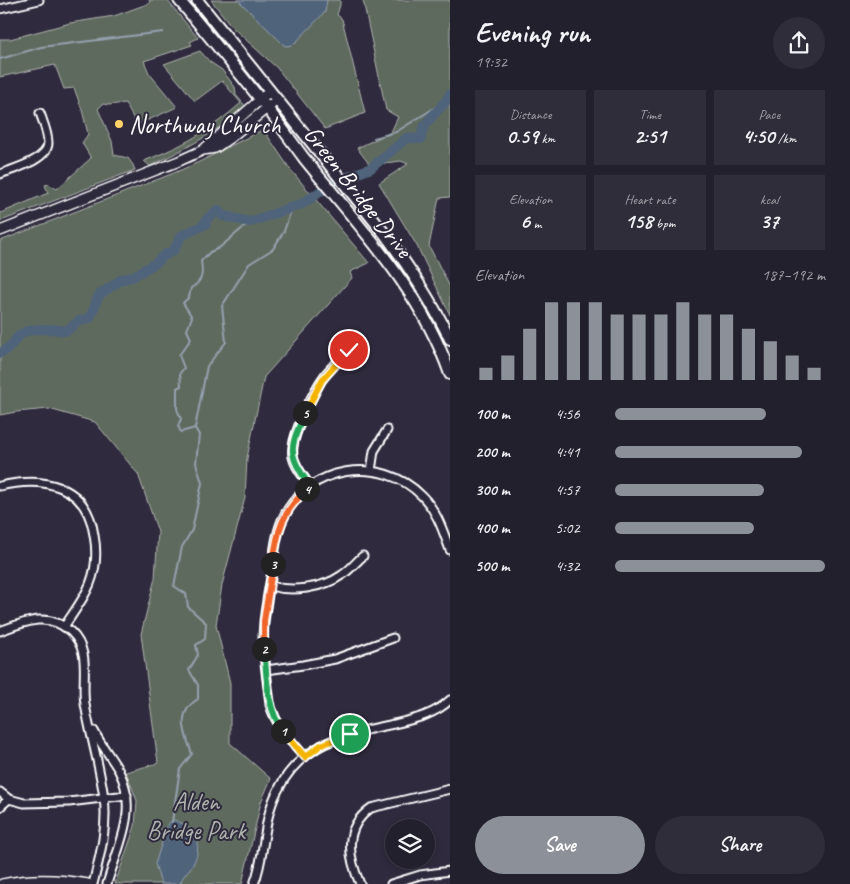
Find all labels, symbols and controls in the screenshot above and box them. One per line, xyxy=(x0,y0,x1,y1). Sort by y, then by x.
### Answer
text: Evening run xyxy=(475,15,590,50)
button: share xyxy=(773,17,825,69)
text: 19:32 xyxy=(475,52,507,72)
text: Distance xyxy=(510,106,552,123)
text: Time xyxy=(639,106,661,123)
text: Pace xyxy=(759,106,780,123)
place label: Northway Church xyxy=(129,109,281,141)
marker: Northway Church xyxy=(113,118,125,130)
street label: Green Bridge Drive xyxy=(297,119,421,265)
text: 0.59 xyxy=(506,123,538,149)
text: 2:51 xyxy=(634,123,666,149)
text: 4:50 xyxy=(742,123,775,149)
text: km xyxy=(538,130,555,147)
text: /km xyxy=(775,130,796,147)
text: Elevation xyxy=(509,191,552,208)
text: Heart rate xyxy=(624,191,676,208)
text: kcal xyxy=(760,191,779,208)
text: 6 xyxy=(520,208,530,234)
text: 158 xyxy=(625,208,653,234)
text: 37 xyxy=(760,208,779,234)
text: m xyxy=(530,215,541,232)
text: bpm xyxy=(653,215,675,232)
text: Elevation xyxy=(475,265,524,285)
text: 187–192 m xyxy=(762,265,825,285)
pin xyxy=(328,329,370,371)
icon: check xyxy=(335,336,363,364)
pin: 5 xyxy=(292,400,318,426)
text: 100 m xyxy=(475,404,510,424)
text: 4:56 xyxy=(555,404,580,424)
text: 5 xyxy=(302,405,309,422)
text: 200 m xyxy=(475,442,510,462)
text: 4:41 xyxy=(555,442,580,462)
pin: 4 xyxy=(294,476,320,502)
text: 300 m xyxy=(475,480,510,500)
text: 4:57 xyxy=(555,480,580,500)
text: 4 xyxy=(304,481,311,498)
text: 400 m xyxy=(475,518,510,538)
text: 5:02 xyxy=(555,518,580,538)
pin: 3 xyxy=(260,552,286,576)
text: 3 xyxy=(270,556,277,573)
text: 500 m xyxy=(475,556,509,576)
text: 4:32 xyxy=(555,556,580,576)
pin: 2 xyxy=(252,636,276,662)
text: 2 xyxy=(261,641,268,658)
pin xyxy=(329,713,371,755)
pin: 1 xyxy=(270,718,296,744)
icon: arrive xyxy=(336,720,364,748)
text: 1 xyxy=(280,723,287,740)
park label: Alden Bridge Park xyxy=(147,786,247,847)
button: Save xyxy=(475,816,645,874)
button: Share xyxy=(655,816,825,874)
map controls xyxy=(385,819,435,869)
button: layers xyxy=(385,819,435,869)

